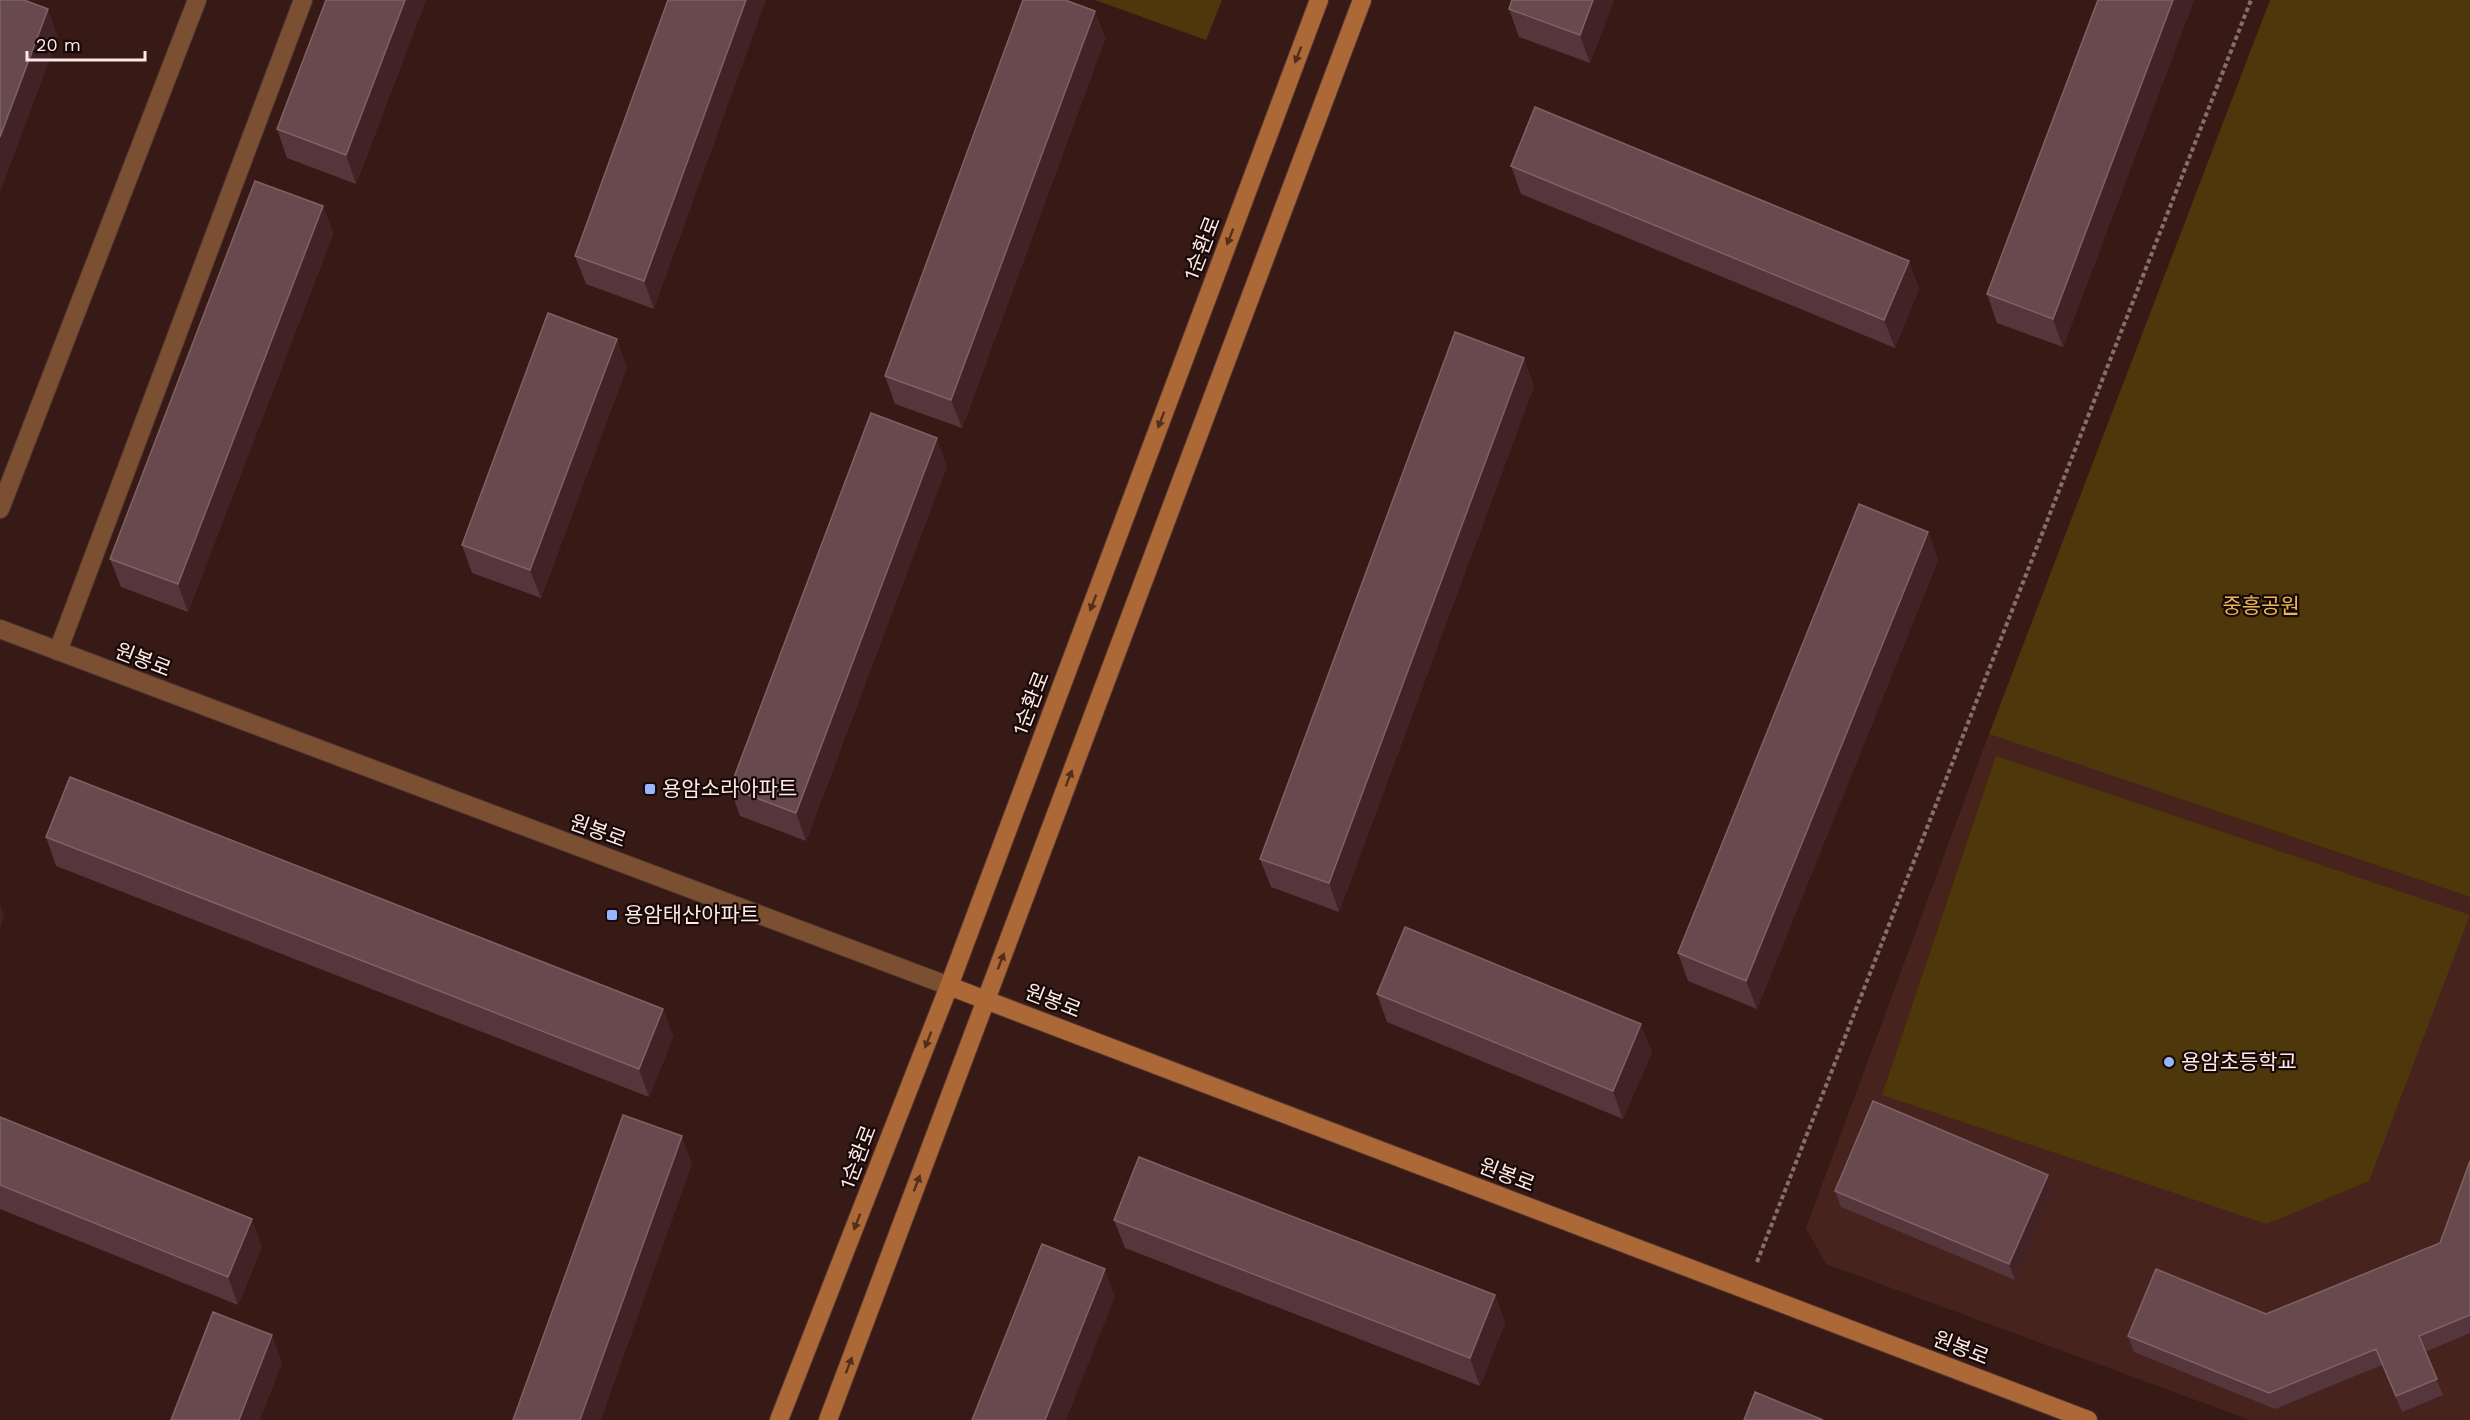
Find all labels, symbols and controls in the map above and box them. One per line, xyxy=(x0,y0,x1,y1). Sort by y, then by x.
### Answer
scale bar xyxy=(27,24,146,62)
text: 20 m xyxy=(36,34,81,55)
one-way arrow xyxy=(1293,46,1302,64)
street label: 1순환로 xyxy=(1178,212,1225,283)
one-way arrow xyxy=(1224,229,1234,247)
one-way arrow xyxy=(1156,411,1165,429)
park label: 중흥공원 xyxy=(2222,593,2300,618)
one-way arrow xyxy=(1087,594,1097,612)
street label: 원봉로 xyxy=(112,637,175,682)
street label: 1순환로 xyxy=(1007,667,1054,738)
one-way arrow xyxy=(1065,769,1075,787)
place label: 용암소라아파트 xyxy=(662,776,797,801)
marker: 용암소라아파트 xyxy=(643,782,657,796)
street label: 원봉로 xyxy=(567,809,630,852)
place label: 용암태산아파트 xyxy=(624,902,759,927)
marker: 용암태산아파트 xyxy=(605,908,619,922)
one-way arrow xyxy=(997,952,1006,970)
street label: 원봉로 xyxy=(1022,978,1085,1023)
one-way arrow xyxy=(922,1032,932,1050)
place label: 용암초등학교 xyxy=(2181,1049,2297,1074)
marker: 용암초등학교 xyxy=(2162,1055,2176,1069)
street label: 1순환로 xyxy=(834,1121,881,1192)
street label: 원봉로 xyxy=(1476,1152,1539,1197)
one-way arrow xyxy=(913,1174,923,1192)
one-way arrow xyxy=(851,1213,861,1231)
street label: 원봉로 xyxy=(1930,1325,1993,1370)
one-way arrow xyxy=(845,1356,854,1374)

